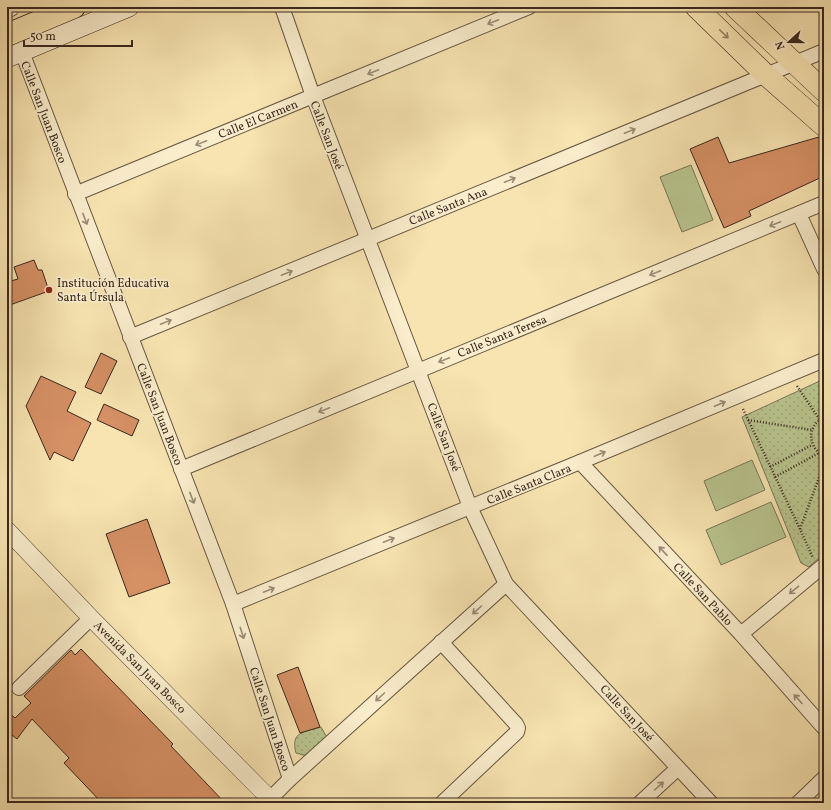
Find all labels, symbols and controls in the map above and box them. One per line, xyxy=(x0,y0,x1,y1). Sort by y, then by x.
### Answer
one-way arrow xyxy=(487,19,499,26)
scale bar xyxy=(24,22,132,48)
north arrow xyxy=(769,22,809,62)
text: 50 m xyxy=(30,29,56,45)
one-way arrow xyxy=(719,29,729,39)
text: N xyxy=(773,39,789,51)
street label: Calle San Juan Bosco xyxy=(16,59,70,166)
one-way arrow xyxy=(367,68,379,76)
street label: Calle El Carmen xyxy=(216,97,301,143)
street label: Calle San José xyxy=(306,99,347,172)
one-way arrow xyxy=(624,126,636,134)
one-way arrow xyxy=(195,139,207,147)
one-way arrow xyxy=(504,176,516,184)
street label: Calle Santa Ana xyxy=(407,184,490,230)
one-way arrow xyxy=(82,213,90,225)
one-way arrow xyxy=(769,220,781,228)
one-way arrow xyxy=(280,268,292,276)
one-way arrow xyxy=(649,270,661,278)
place label: Institución Educativa Santa Úrsula xyxy=(57,276,169,306)
marker: Institución Educativa Santa Úrsula xyxy=(44,285,54,295)
street label: Calle Santa Teresa xyxy=(455,312,549,362)
one-way arrow xyxy=(160,318,172,326)
one-way arrow xyxy=(439,357,451,365)
street label: Calle San Juan Bosco xyxy=(132,361,186,468)
one-way arrow xyxy=(714,400,726,408)
street label: Calle San José xyxy=(423,401,464,474)
one-way arrow xyxy=(318,407,330,414)
one-way arrow xyxy=(594,450,606,458)
street label: Calle Santa Clara xyxy=(485,461,574,509)
one-way arrow xyxy=(188,491,196,503)
one-way arrow xyxy=(383,536,395,544)
one-way arrow xyxy=(659,546,668,556)
street label: Calle San Pablo xyxy=(669,560,736,630)
one-way arrow xyxy=(262,585,274,593)
one-way arrow xyxy=(789,585,799,594)
one-way arrow xyxy=(472,605,482,615)
street label: Avenida San Juan Bosco xyxy=(90,618,189,717)
one-way arrow xyxy=(239,626,246,639)
street label: Calle San Juan Bosco xyxy=(245,665,293,773)
street label: Calle San José xyxy=(596,682,657,746)
one-way arrow xyxy=(376,692,386,701)
one-way arrow xyxy=(793,694,803,704)
one-way arrow xyxy=(654,781,664,790)

